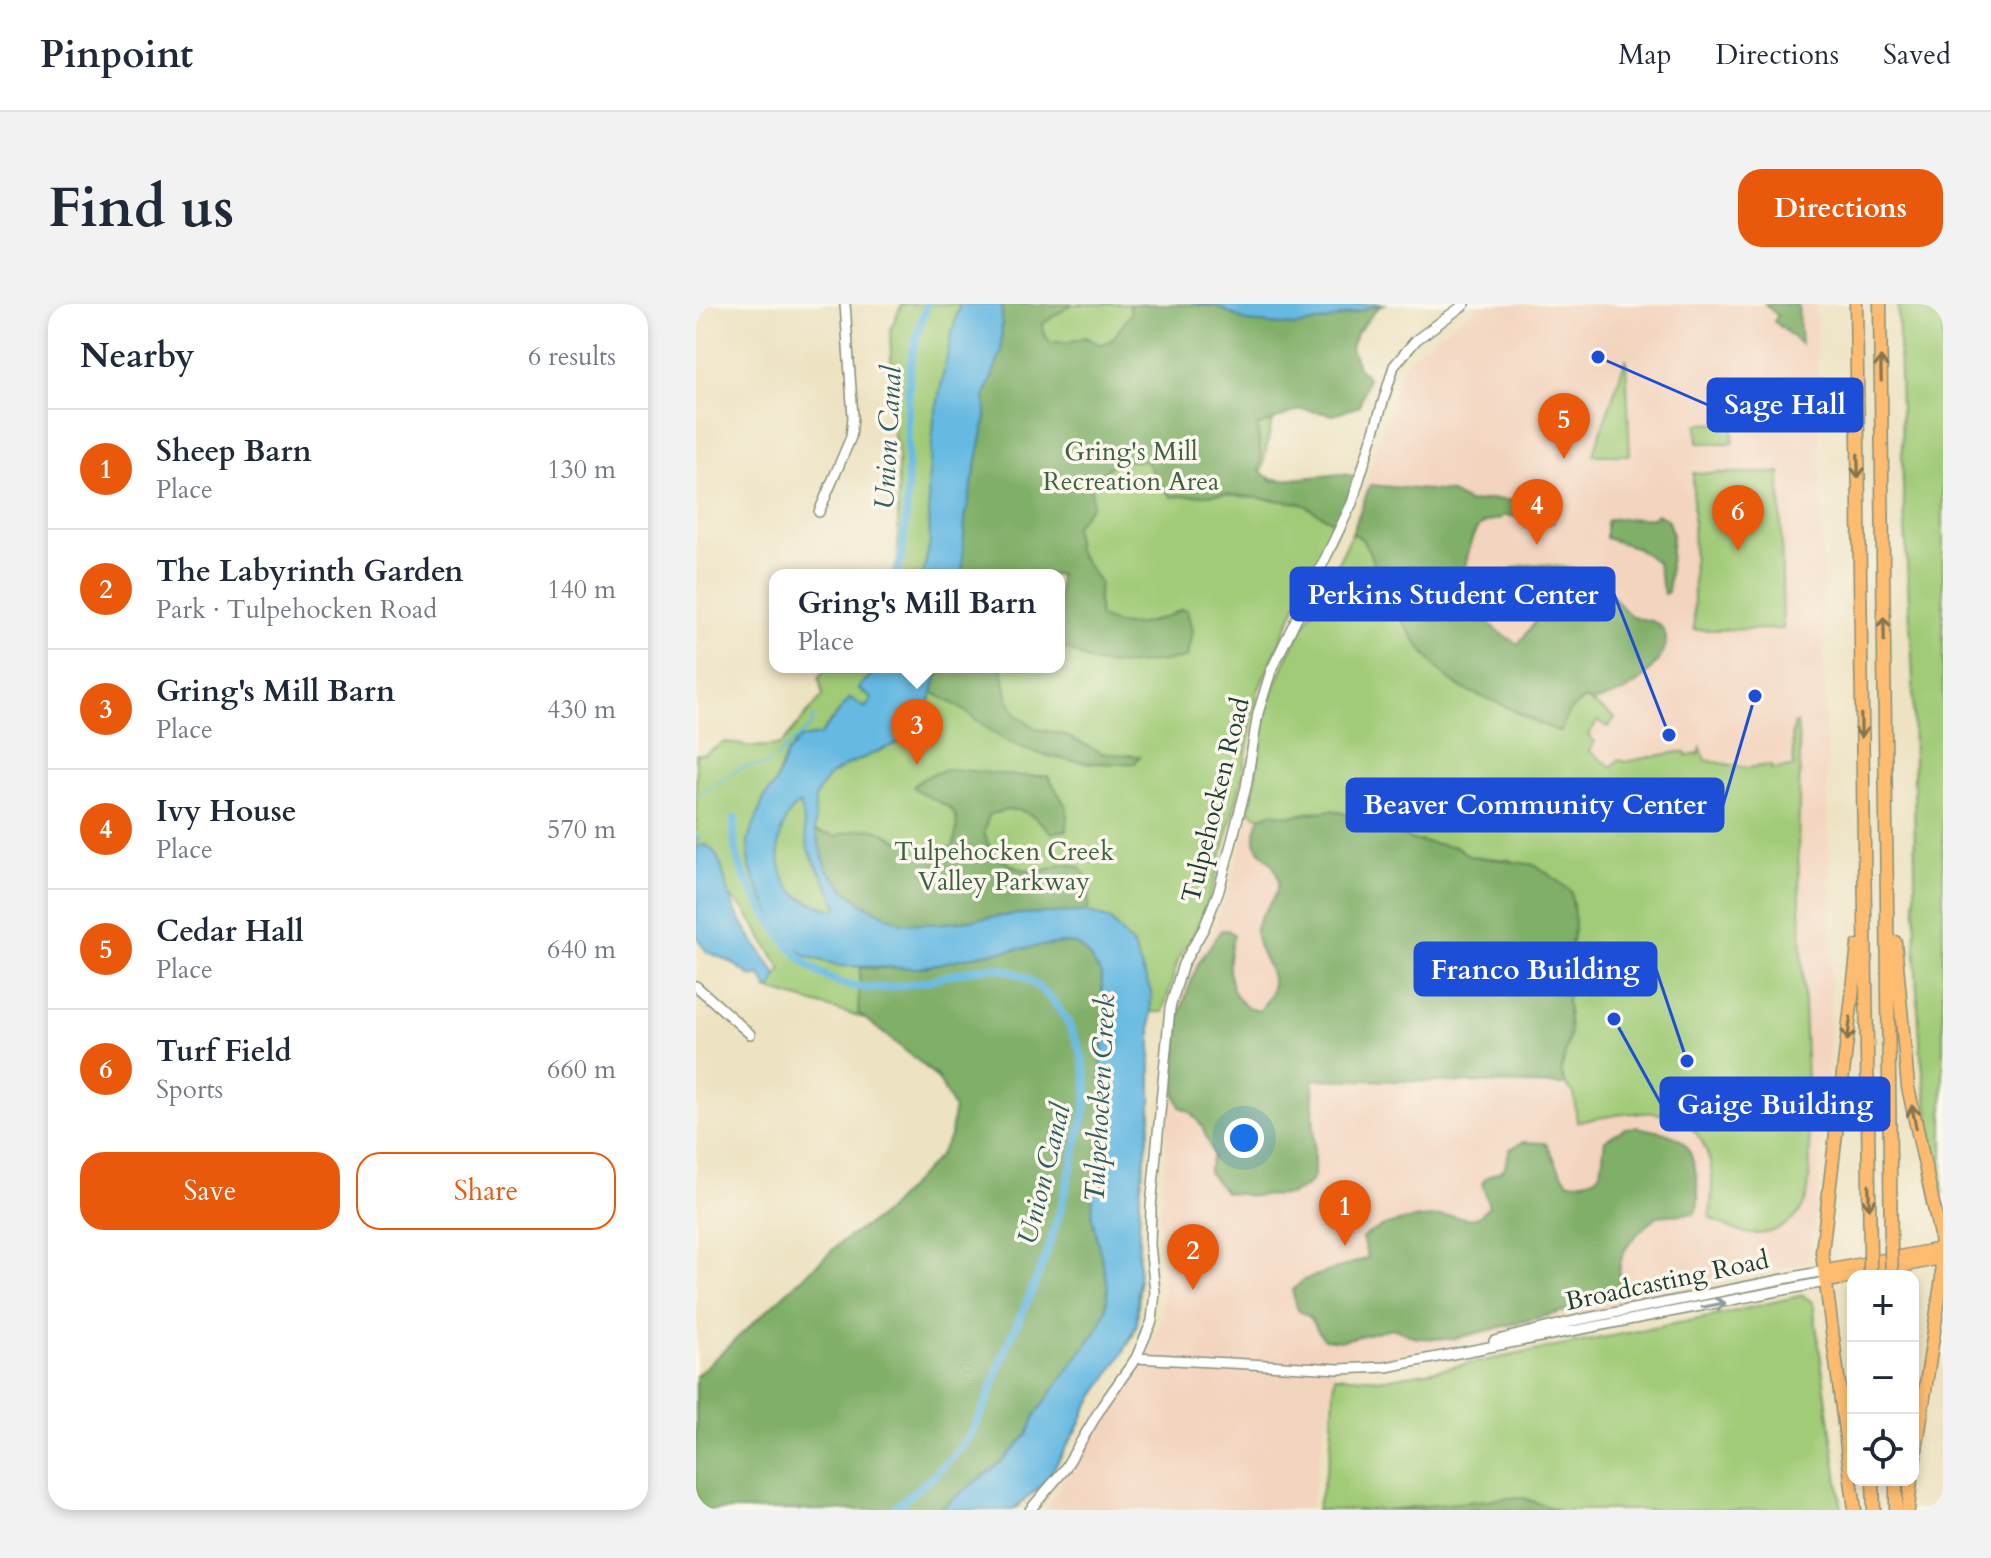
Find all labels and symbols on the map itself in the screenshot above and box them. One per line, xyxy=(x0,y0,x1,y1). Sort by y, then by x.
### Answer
one-way arrow xyxy=(1873,356,1889,383)
water label: Union Canal xyxy=(865,364,911,511)
callout: Sage Hall xyxy=(1708,379,1862,431)
text: Sage Hall xyxy=(1724,386,1846,424)
pin: 5 xyxy=(1538,393,1590,459)
park label: Gring's Mill Recreation Area xyxy=(1043,434,1219,499)
one-way arrow xyxy=(1850,452,1866,479)
pin: 4 xyxy=(1511,479,1563,545)
pin: 6 xyxy=(1712,485,1764,551)
callout: Perkins Student Center xyxy=(1291,568,1614,620)
text: Perkins Student Center xyxy=(1308,576,1599,614)
one-way arrow xyxy=(1876,616,1892,643)
street label: Tulpehocken Road xyxy=(1173,694,1258,906)
pin: 3 xyxy=(891,699,943,765)
one-way arrow xyxy=(1854,712,1869,739)
callout: Beaver Community Center xyxy=(1347,779,1723,831)
text: Beaver Community Center xyxy=(1363,786,1708,824)
park label: Tulpehocken Creek Valley Parkway xyxy=(894,834,1114,899)
callout: Franco Building xyxy=(1415,943,1656,995)
text: Franco Building xyxy=(1430,951,1640,989)
water label: Tulpehocken Creek xyxy=(1076,993,1124,1203)
one-way arrow xyxy=(1841,1016,1856,1041)
callout: Gaige Building xyxy=(1661,1078,1889,1130)
text: Gaige Building xyxy=(1677,1086,1873,1124)
water label: Union Canal xyxy=(1008,1098,1080,1249)
one-way arrow xyxy=(1905,1105,1920,1130)
your location xyxy=(1224,1118,1264,1158)
pin: 1 xyxy=(1319,1180,1371,1246)
one-way arrow xyxy=(1861,1183,1877,1210)
pin: 2 xyxy=(1167,1224,1219,1290)
street label: Broadcasting Road xyxy=(1562,1242,1772,1319)
one-way arrow xyxy=(1701,1296,1726,1311)

